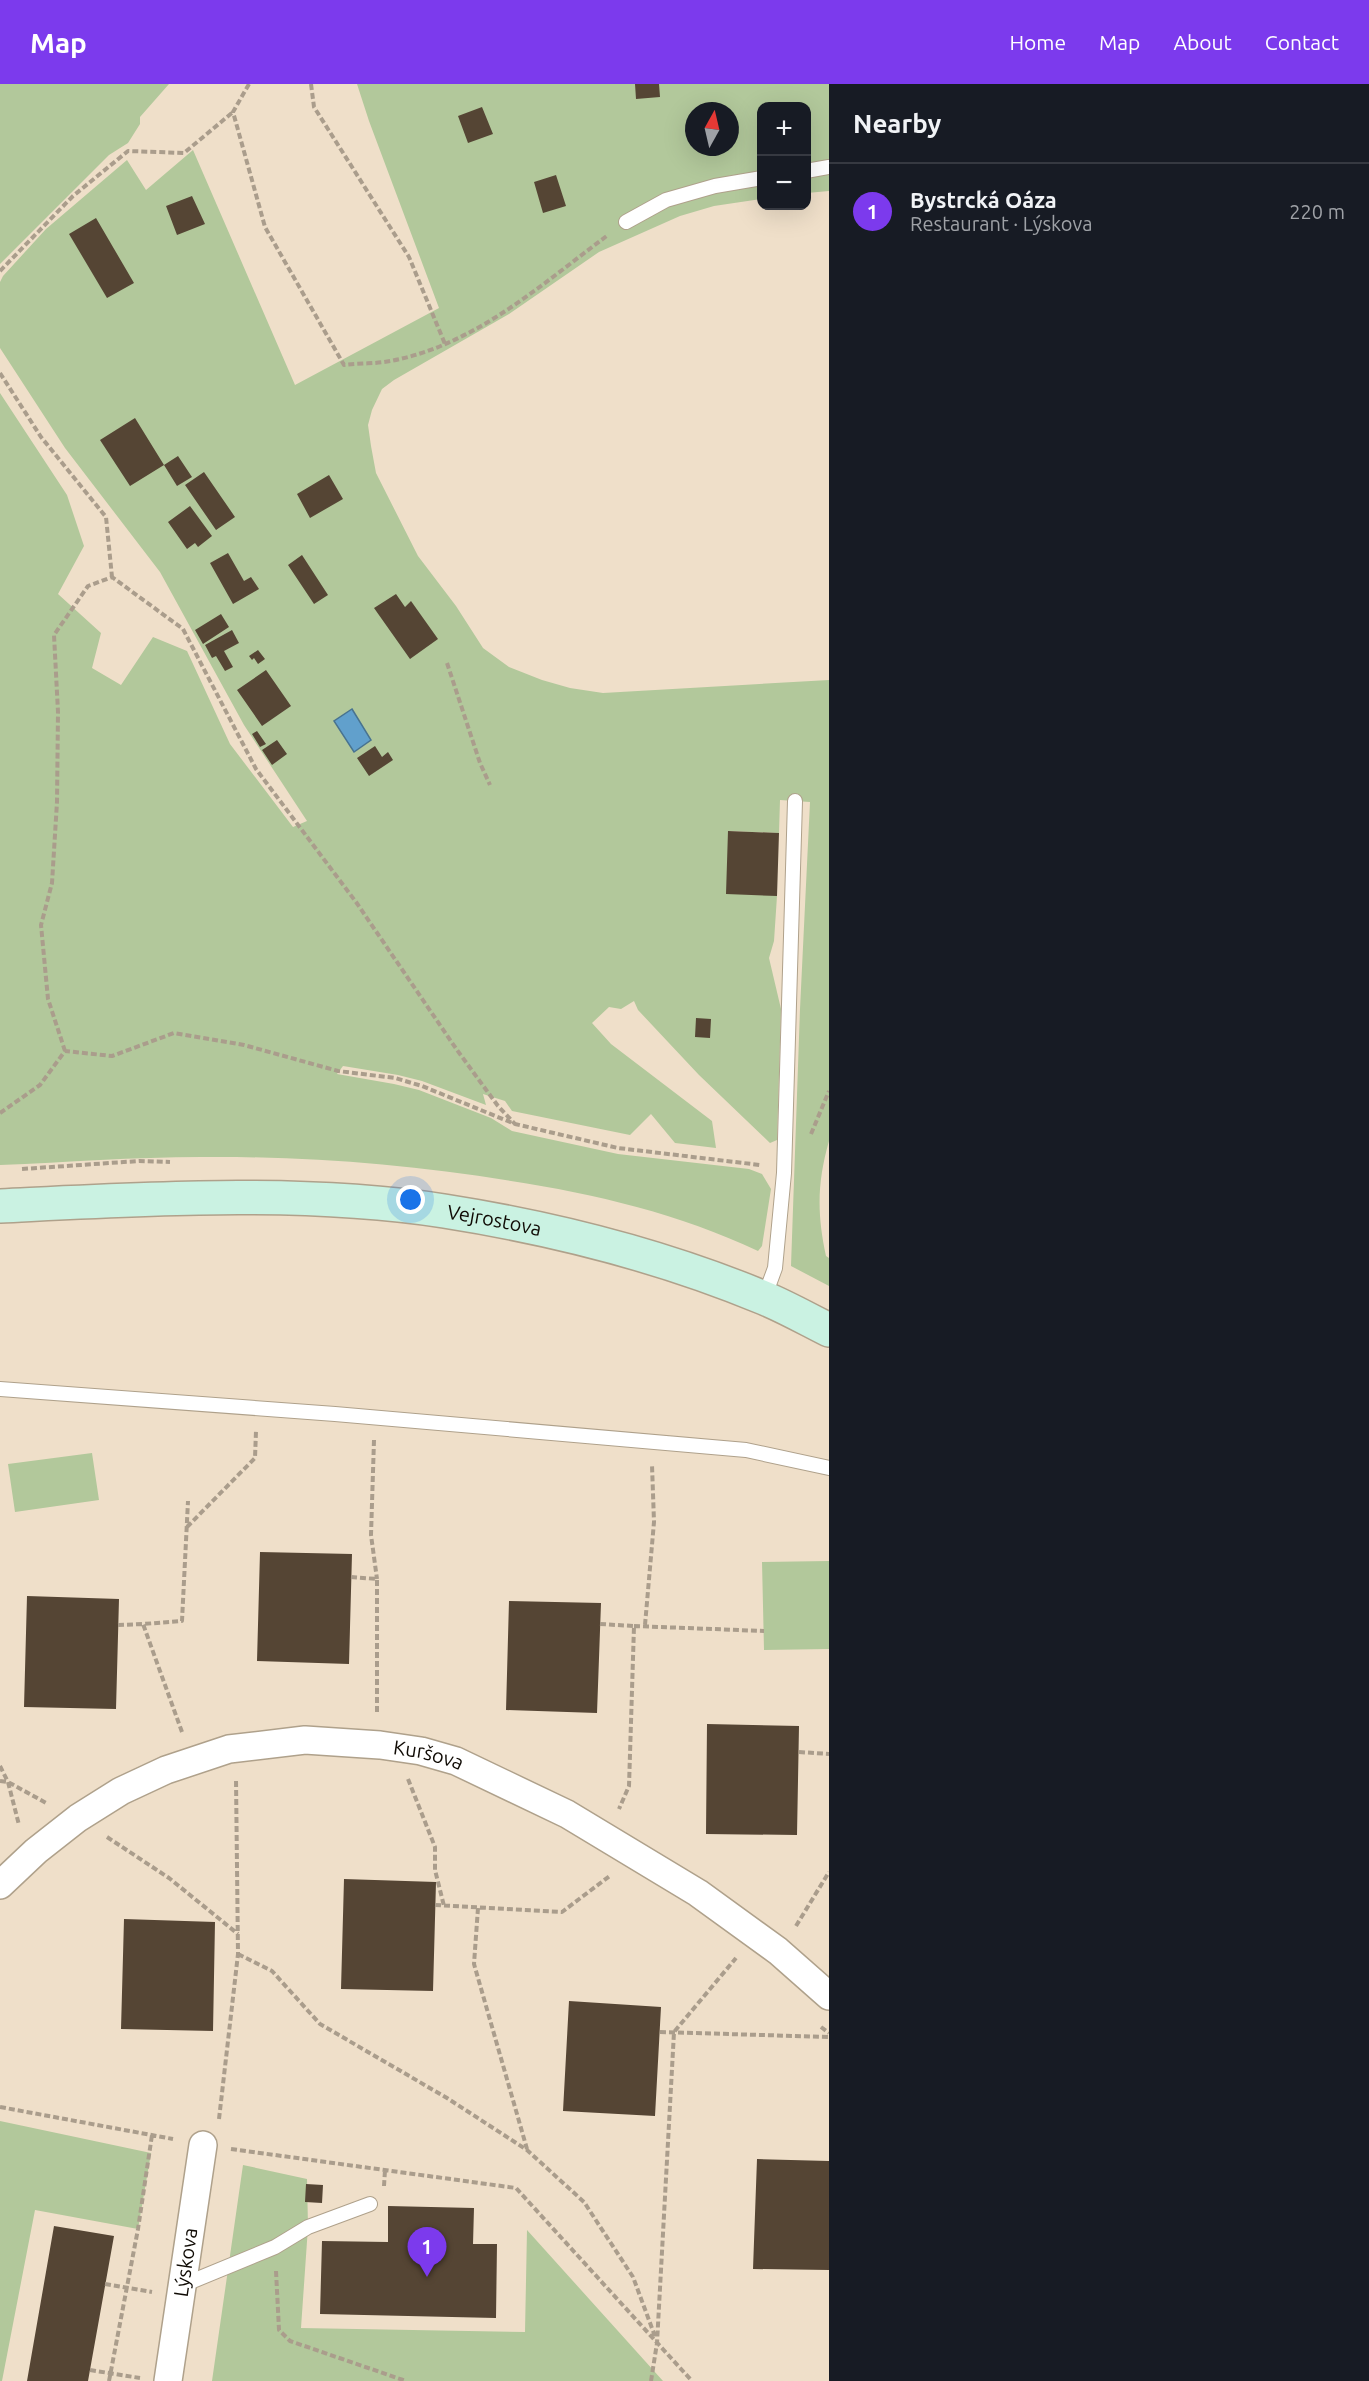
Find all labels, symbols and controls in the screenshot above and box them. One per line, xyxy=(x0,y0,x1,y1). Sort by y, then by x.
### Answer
text: Map xyxy=(30,27,87,58)
text: Home xyxy=(1009,30,1066,54)
text: Map xyxy=(1099,30,1140,54)
text: About xyxy=(1173,30,1232,54)
text: Contact xyxy=(1265,30,1339,54)
north arrow xyxy=(685,102,739,156)
map controls xyxy=(757,102,811,210)
button: + xyxy=(757,102,811,156)
text: Nearby xyxy=(853,109,941,138)
button: − xyxy=(757,156,811,210)
text: Bystrcká Oáza xyxy=(910,187,1057,212)
text: 1 xyxy=(867,200,878,223)
text: 220 m xyxy=(1289,200,1345,223)
text: Restaurant · Lýskova xyxy=(910,212,1092,235)
your location xyxy=(396,1185,425,1214)
street label: Vejrostova xyxy=(446,1200,544,1240)
street label: Kuršova xyxy=(392,1735,468,1774)
street label: Lýskova xyxy=(169,2226,202,2298)
pin: 1 xyxy=(408,2228,446,2277)

